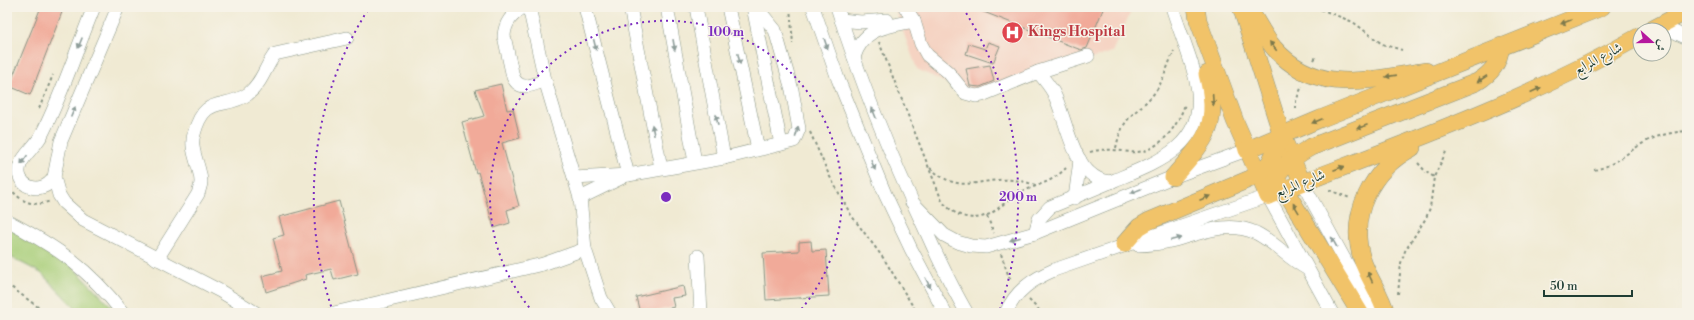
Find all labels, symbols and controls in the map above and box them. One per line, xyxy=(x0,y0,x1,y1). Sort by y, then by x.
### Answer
hospital icon: Kings Hospital xyxy=(1000,19,1026,45)
one-way arrow xyxy=(1559,19,1571,25)
north arrow xyxy=(1632,22,1672,62)
place label: Kings Hospital xyxy=(1028,23,1126,41)
text: 100 m xyxy=(708,25,744,40)
one-way arrow xyxy=(76,38,82,50)
one-way arrow xyxy=(823,38,829,50)
text: ش xyxy=(1652,38,1669,53)
one-way arrow xyxy=(592,39,598,51)
one-way arrow xyxy=(671,39,677,52)
street label: شارع المرابع xyxy=(1571,39,1627,83)
one-way arrow xyxy=(1269,40,1277,51)
one-way arrow xyxy=(737,53,743,65)
one-way arrow xyxy=(1385,73,1397,79)
one-way arrow xyxy=(1477,75,1488,82)
one-way arrow xyxy=(1530,87,1541,93)
one-way arrow xyxy=(1209,94,1216,106)
one-way arrow xyxy=(70,106,76,117)
one-way arrow xyxy=(871,106,877,118)
one-way arrow xyxy=(713,114,719,126)
one-way arrow xyxy=(1310,118,1322,124)
one-way arrow xyxy=(650,124,656,136)
one-way arrow xyxy=(1356,125,1368,131)
one-way arrow xyxy=(794,126,800,139)
one-way arrow xyxy=(20,155,28,165)
one-way arrow xyxy=(870,160,876,172)
one-way arrow xyxy=(1333,165,1345,171)
street label: شارع المرابع xyxy=(1272,166,1329,206)
one-way arrow xyxy=(1130,189,1142,195)
centre of rings xyxy=(659,190,673,204)
text: 200 m xyxy=(999,190,1037,205)
one-way arrow xyxy=(1199,194,1211,200)
one-way arrow xyxy=(1292,203,1300,213)
one-way arrow xyxy=(1009,236,1021,242)
one-way arrow xyxy=(1170,236,1183,242)
one-way arrow xyxy=(1331,236,1338,248)
one-way arrow xyxy=(1367,272,1373,283)
scale bar xyxy=(1544,272,1632,298)
one-way arrow xyxy=(925,277,931,288)
text: 50 m xyxy=(1550,279,1578,294)

